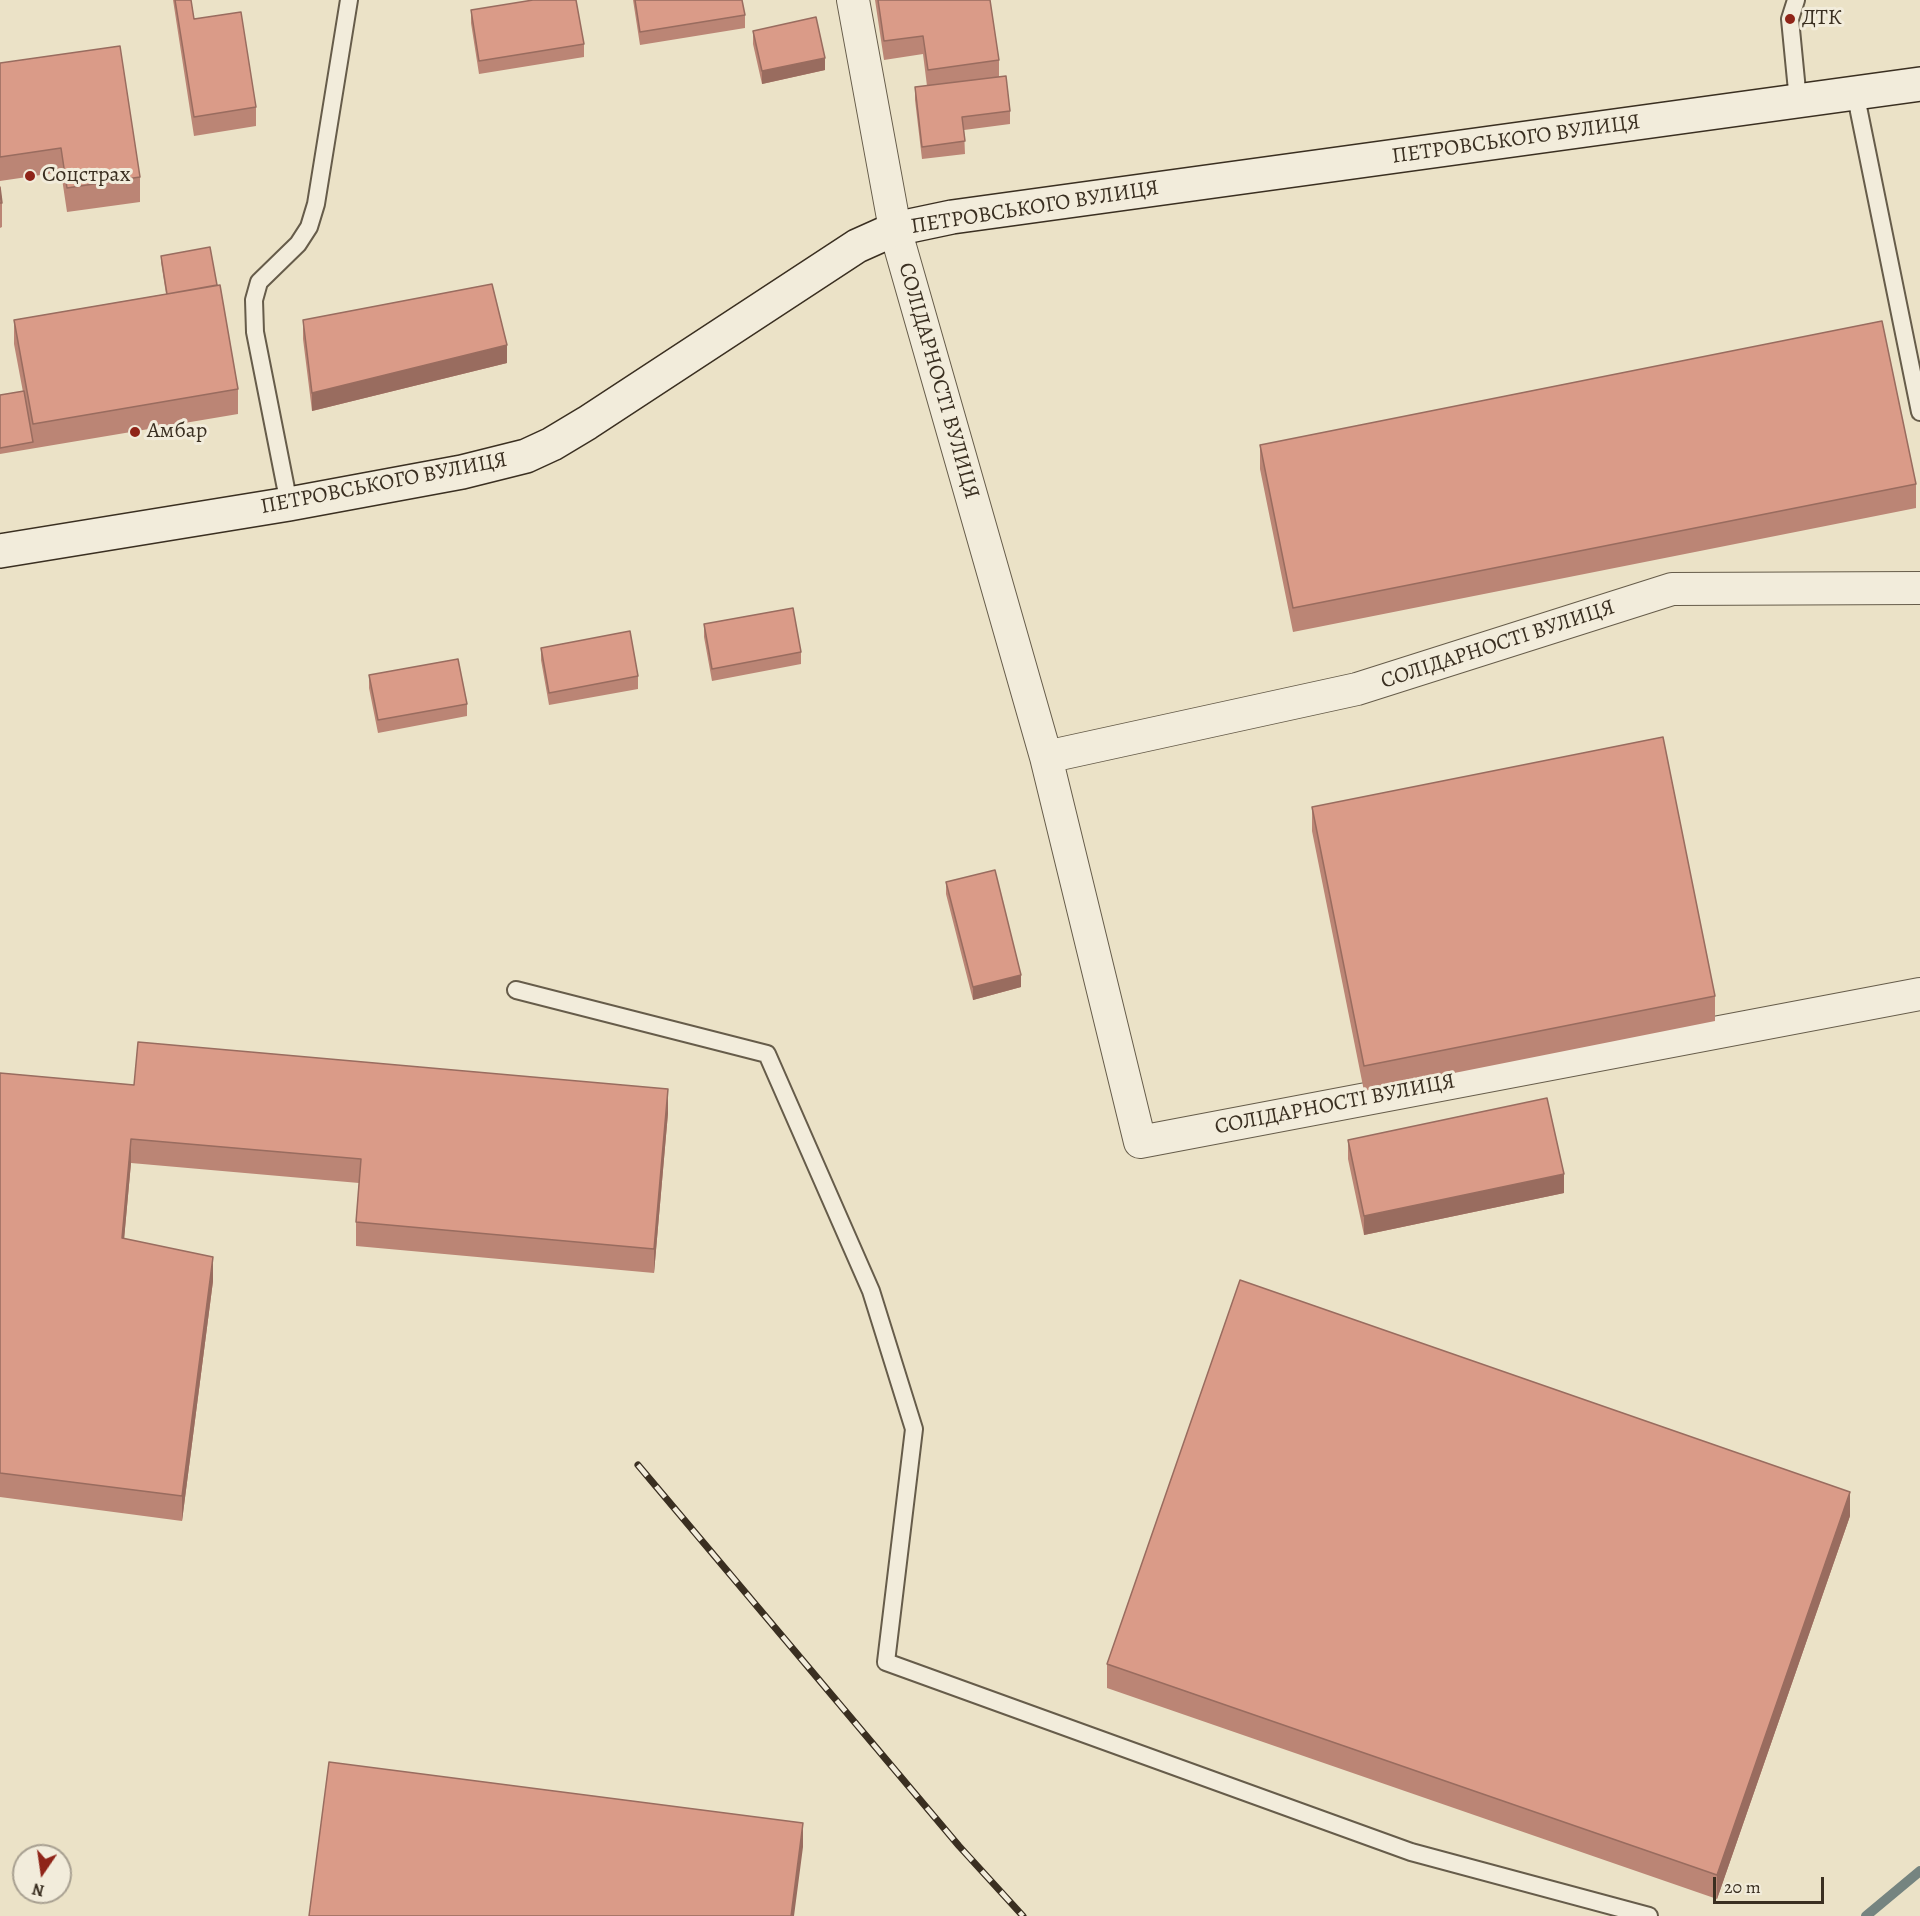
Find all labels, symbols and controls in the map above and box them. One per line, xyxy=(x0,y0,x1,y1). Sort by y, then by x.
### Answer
place label: ДТК xyxy=(1802,6,1842,32)
marker: ДТК xyxy=(1783,12,1797,26)
street label: ПЕТРОВСЬКОГО ВУЛИЦЯ xyxy=(1390,109,1642,171)
place label: Соцстрах xyxy=(42,163,131,189)
marker: Соцстрах xyxy=(23,169,37,183)
street label: ПЕТРОВСЬКОГО ВУЛИЦЯ xyxy=(909,175,1161,241)
street label: СОЛІДАРНОСТІ ВУЛИЦЯ xyxy=(892,260,984,502)
place label: Амбар xyxy=(147,419,207,445)
marker: Амбар xyxy=(128,425,142,439)
street label: ПЕТРОВСЬКОГО ВУЛИЦЯ xyxy=(258,447,510,521)
street label: СОЛІДАРНОСТІ ВУЛИЦЯ xyxy=(1378,595,1618,695)
street label: СОЛІДАРНОСТІ ВУЛИЦЯ xyxy=(1213,1069,1457,1141)
north arrow xyxy=(12,1844,72,1904)
scale bar xyxy=(1716,1865,1827,1903)
text: 20 m xyxy=(1724,1875,1761,1899)
text: N xyxy=(30,1878,47,1902)

